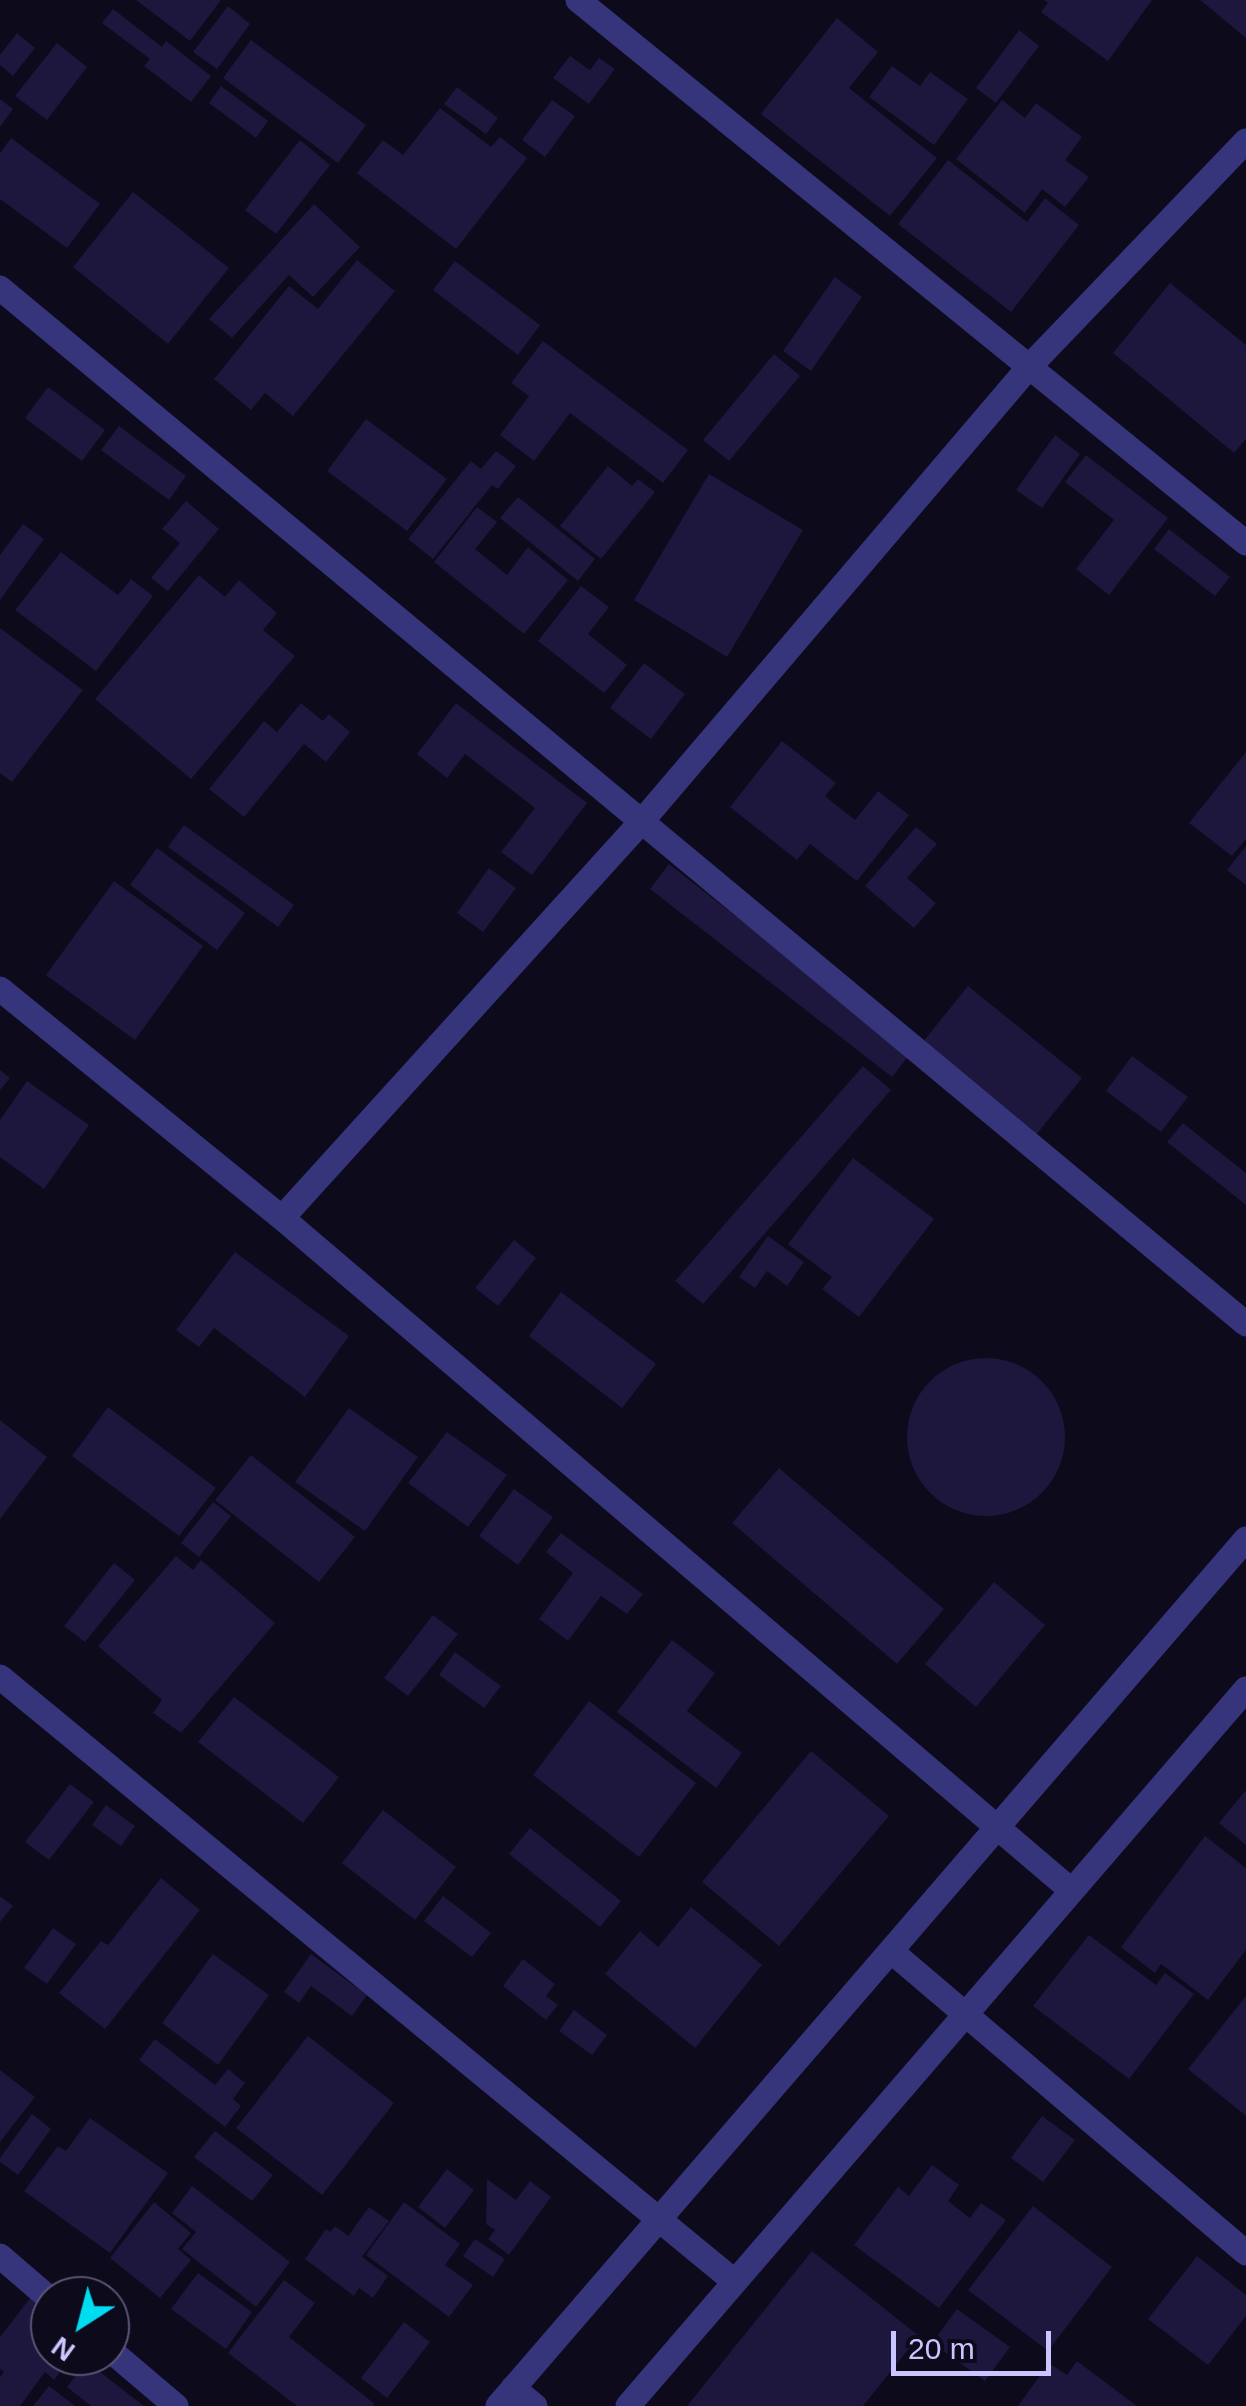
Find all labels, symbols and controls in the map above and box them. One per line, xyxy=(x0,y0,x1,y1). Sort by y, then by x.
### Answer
north arrow xyxy=(30,2276,130,2376)
scale bar xyxy=(896,2311,1056,2373)
text: N xyxy=(46,2331,81,2368)
text: 20 m xyxy=(908,2332,975,2365)

